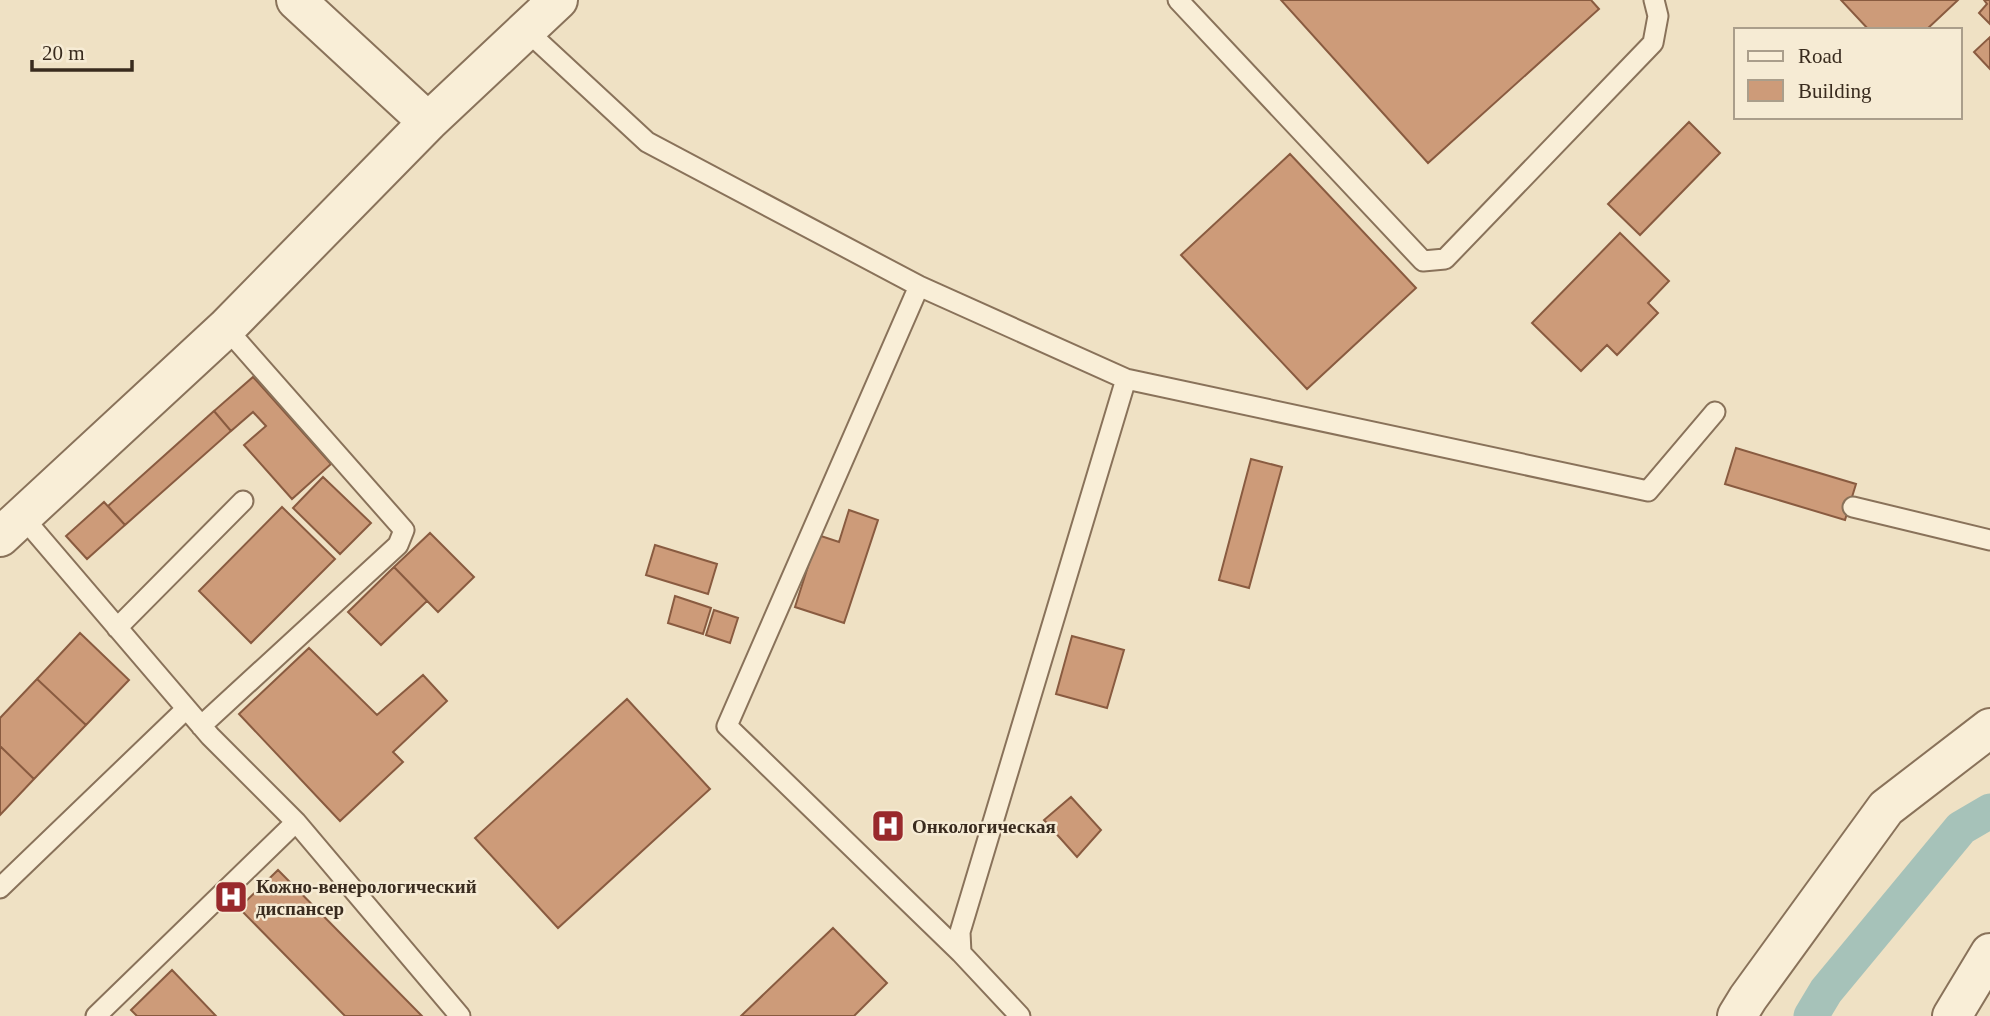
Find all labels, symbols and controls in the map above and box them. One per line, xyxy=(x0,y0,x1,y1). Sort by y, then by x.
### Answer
scale bar xyxy=(32,28,131,72)
legend xyxy=(1734,28,1962,119)
text: 20 m xyxy=(42,41,85,65)
text: Road xyxy=(1798,44,1843,68)
text: Building xyxy=(1798,79,1872,103)
hospital icon: Онкологическая xyxy=(869,807,907,845)
place label: Онкологическая xyxy=(912,816,1056,837)
place label: Кожно-венерологический диспансер xyxy=(256,876,477,919)
hospital icon: Кожно-венерологический диспансер xyxy=(212,878,250,916)

